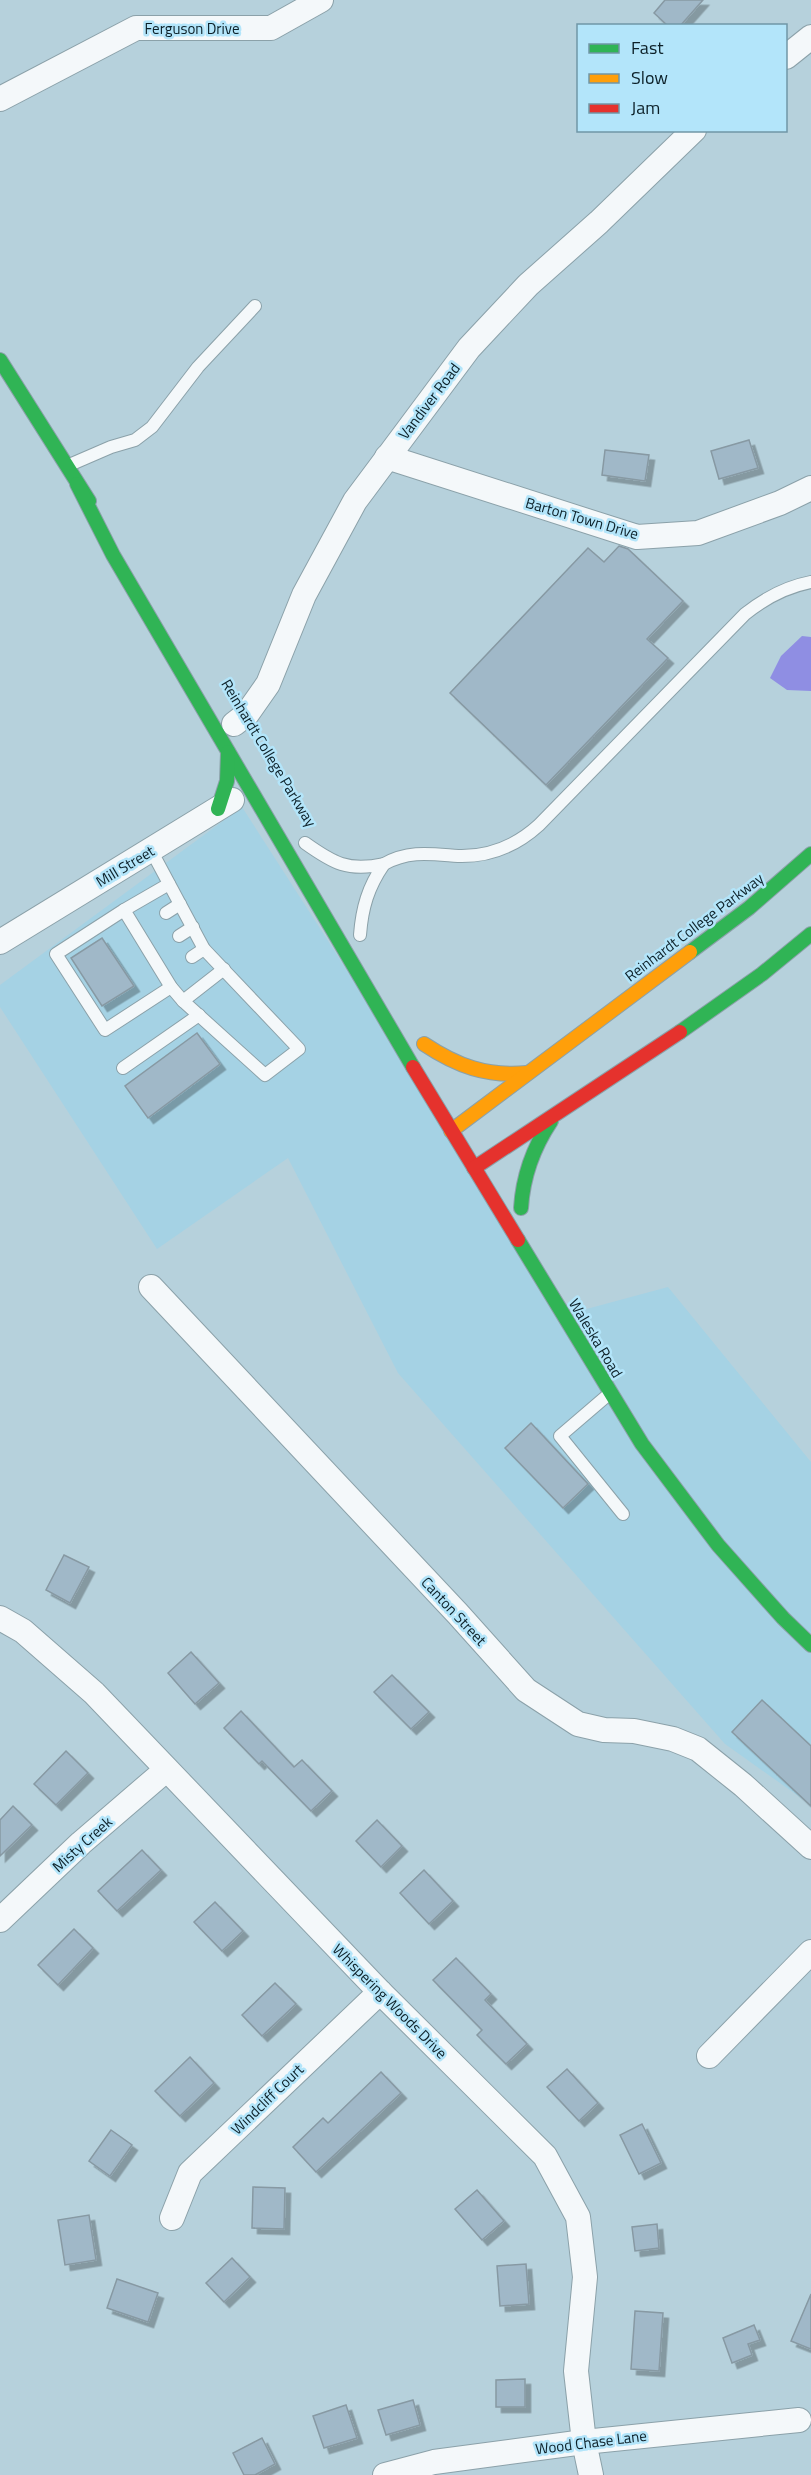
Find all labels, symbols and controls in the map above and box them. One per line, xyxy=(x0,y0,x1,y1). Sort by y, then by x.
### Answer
street label: Ferguson Drive xyxy=(144,17,240,40)
legend xyxy=(577,24,787,132)
text: Fast xyxy=(631,34,664,61)
text: Slow xyxy=(631,64,668,91)
text: Jam xyxy=(631,94,660,121)
street label: Vandiver Road xyxy=(393,358,465,444)
street label: Barton Town Drive xyxy=(523,491,641,545)
street label: Reinhardt College Parkway xyxy=(216,675,322,831)
street label: Mill Street xyxy=(91,839,159,893)
street label: Reinhardt College Parkway xyxy=(620,867,768,987)
street label: Waleska Road xyxy=(563,1294,629,1382)
street label: Canton Street xyxy=(416,1571,493,1651)
street label: Misty Creek xyxy=(47,1811,117,1877)
street label: Whispering Woods Drive xyxy=(327,1938,453,2064)
street label: Windcliff Court xyxy=(225,2058,309,2140)
street label: Wood Chase Lane xyxy=(534,2424,648,2460)

